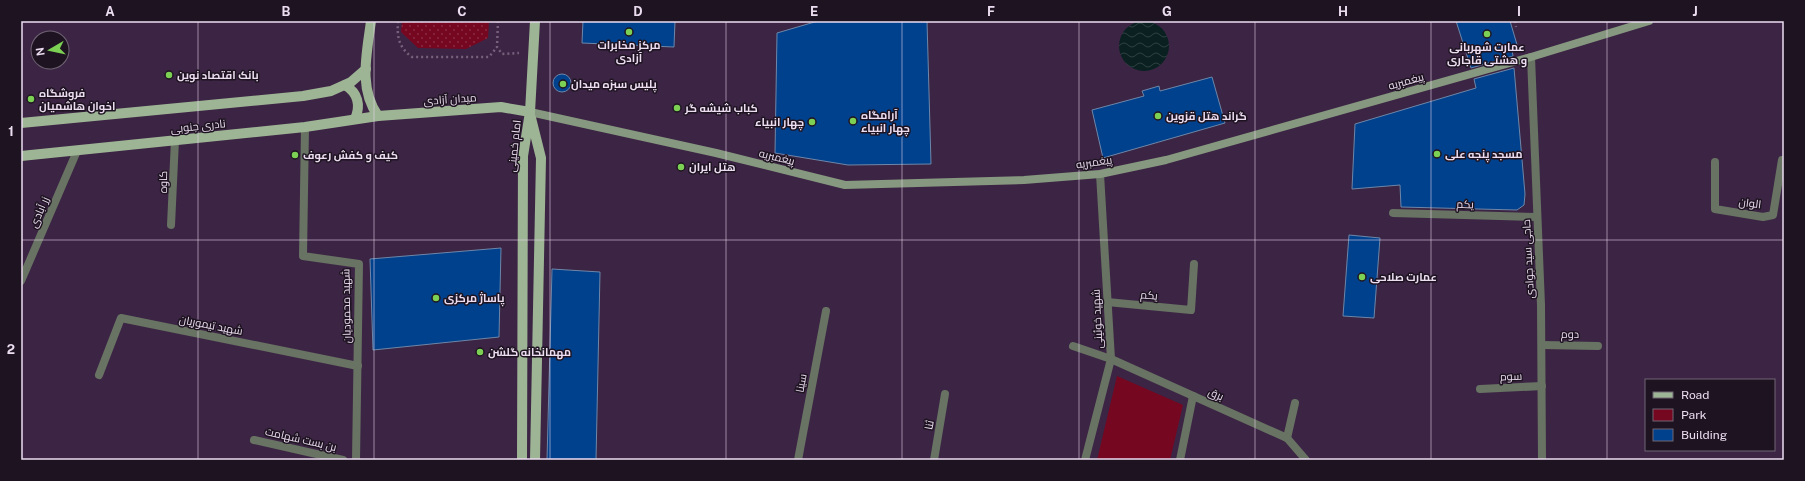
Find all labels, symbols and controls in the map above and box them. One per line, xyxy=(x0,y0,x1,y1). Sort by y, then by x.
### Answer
text: A xyxy=(105,4,115,19)
text: B xyxy=(282,4,291,19)
text: C xyxy=(457,4,467,19)
text: D xyxy=(633,4,643,19)
text: E xyxy=(810,4,818,19)
text: F xyxy=(987,4,995,19)
text: G xyxy=(1162,4,1172,19)
text: H xyxy=(1338,4,1348,19)
text: I xyxy=(1517,4,1521,19)
text: J xyxy=(1692,4,1698,19)
marker: مرکز مخابرات آزادی xyxy=(624,27,634,37)
marker: عمارت شهربانی و هشتی قاجاری xyxy=(1482,29,1492,39)
north arrow xyxy=(30,30,70,70)
place label: مرکز مخابرات آزادی xyxy=(598,39,660,65)
place label: عمارت شهربانی و هشتی قاجاری xyxy=(1447,41,1527,68)
text: N xyxy=(34,46,47,57)
place label: بانک اقتصاد نوین xyxy=(177,69,259,83)
marker: بانک اقتصاد نوین xyxy=(164,70,174,80)
street label: پیغمبریه xyxy=(1387,70,1425,93)
place label: پلیس سبزه میدان xyxy=(571,78,657,93)
marker: پلیس سبزه میدان xyxy=(558,79,568,89)
place label: فروشگاه اخوان هاشمیان xyxy=(39,87,115,114)
street label: میدان آزادی xyxy=(423,91,477,108)
marker: فروشگاه اخوان هاشمیان xyxy=(26,94,36,104)
place label: کباب شیشه گر xyxy=(684,102,758,115)
marker: کباب شیشه گر xyxy=(672,103,682,113)
place label: آرامگاه چهار انبیاء xyxy=(861,109,910,137)
place label: گراند هتل قزوین xyxy=(1166,110,1247,124)
marker: گراند هتل قزوین xyxy=(1153,111,1163,121)
place label: چهار انبیاء xyxy=(755,116,804,131)
marker: آرامگاه چهار انبیاء xyxy=(848,116,858,126)
street label: نادری جنوبی xyxy=(170,117,226,136)
marker: چهار انبیاء xyxy=(807,117,817,127)
street label: امام خمینی xyxy=(505,119,525,173)
text: 1 xyxy=(8,124,14,139)
street label: پیغمبریه xyxy=(758,147,796,168)
place label: مسجد پنجه علی xyxy=(1445,148,1523,163)
place label: کیف و کفش رعوف xyxy=(303,149,398,163)
marker: مسجد پنجه علی xyxy=(1432,149,1442,159)
marker: کیف و کفش رعوف xyxy=(290,150,300,160)
street label: پیغمبریه xyxy=(1075,154,1113,171)
place label: هتل ایران xyxy=(689,161,736,174)
marker: هتل ایران xyxy=(676,162,686,172)
street label: کاوه xyxy=(157,171,170,193)
street label: زر آبادی xyxy=(27,194,52,230)
street label: الوان xyxy=(1738,196,1762,211)
street label: یکم xyxy=(1456,198,1474,212)
street label: حاجی سید جوادی xyxy=(1520,219,1537,299)
street label: شهید محمودیان xyxy=(339,269,354,343)
place label: عمارت صلاحی xyxy=(1370,271,1437,284)
marker: عمارت صلاحی xyxy=(1357,272,1367,282)
street label: یکم xyxy=(1140,288,1158,304)
street label: شهید خوئینی xyxy=(1089,289,1106,349)
place label: پاساژ مرکزی xyxy=(444,292,504,307)
marker: پاساژ مرکزی xyxy=(431,293,441,303)
street label: شهید تیموریان xyxy=(178,313,244,338)
street label: دوم xyxy=(1561,328,1579,342)
text: 2 xyxy=(7,342,15,357)
place label: مهمانخانه گلشن xyxy=(488,346,571,360)
marker: مهمانخانه گلشن xyxy=(475,347,485,357)
street label: سوم xyxy=(1500,370,1522,384)
street label: سینا xyxy=(793,373,809,393)
legend xyxy=(1645,379,1775,451)
street label: برق xyxy=(1206,385,1226,404)
text: Road xyxy=(1681,388,1709,402)
text: Park xyxy=(1681,408,1707,422)
street label: ثنا xyxy=(922,419,936,431)
street label: بن بست شهامت xyxy=(264,425,338,454)
text: Building xyxy=(1681,428,1727,442)

